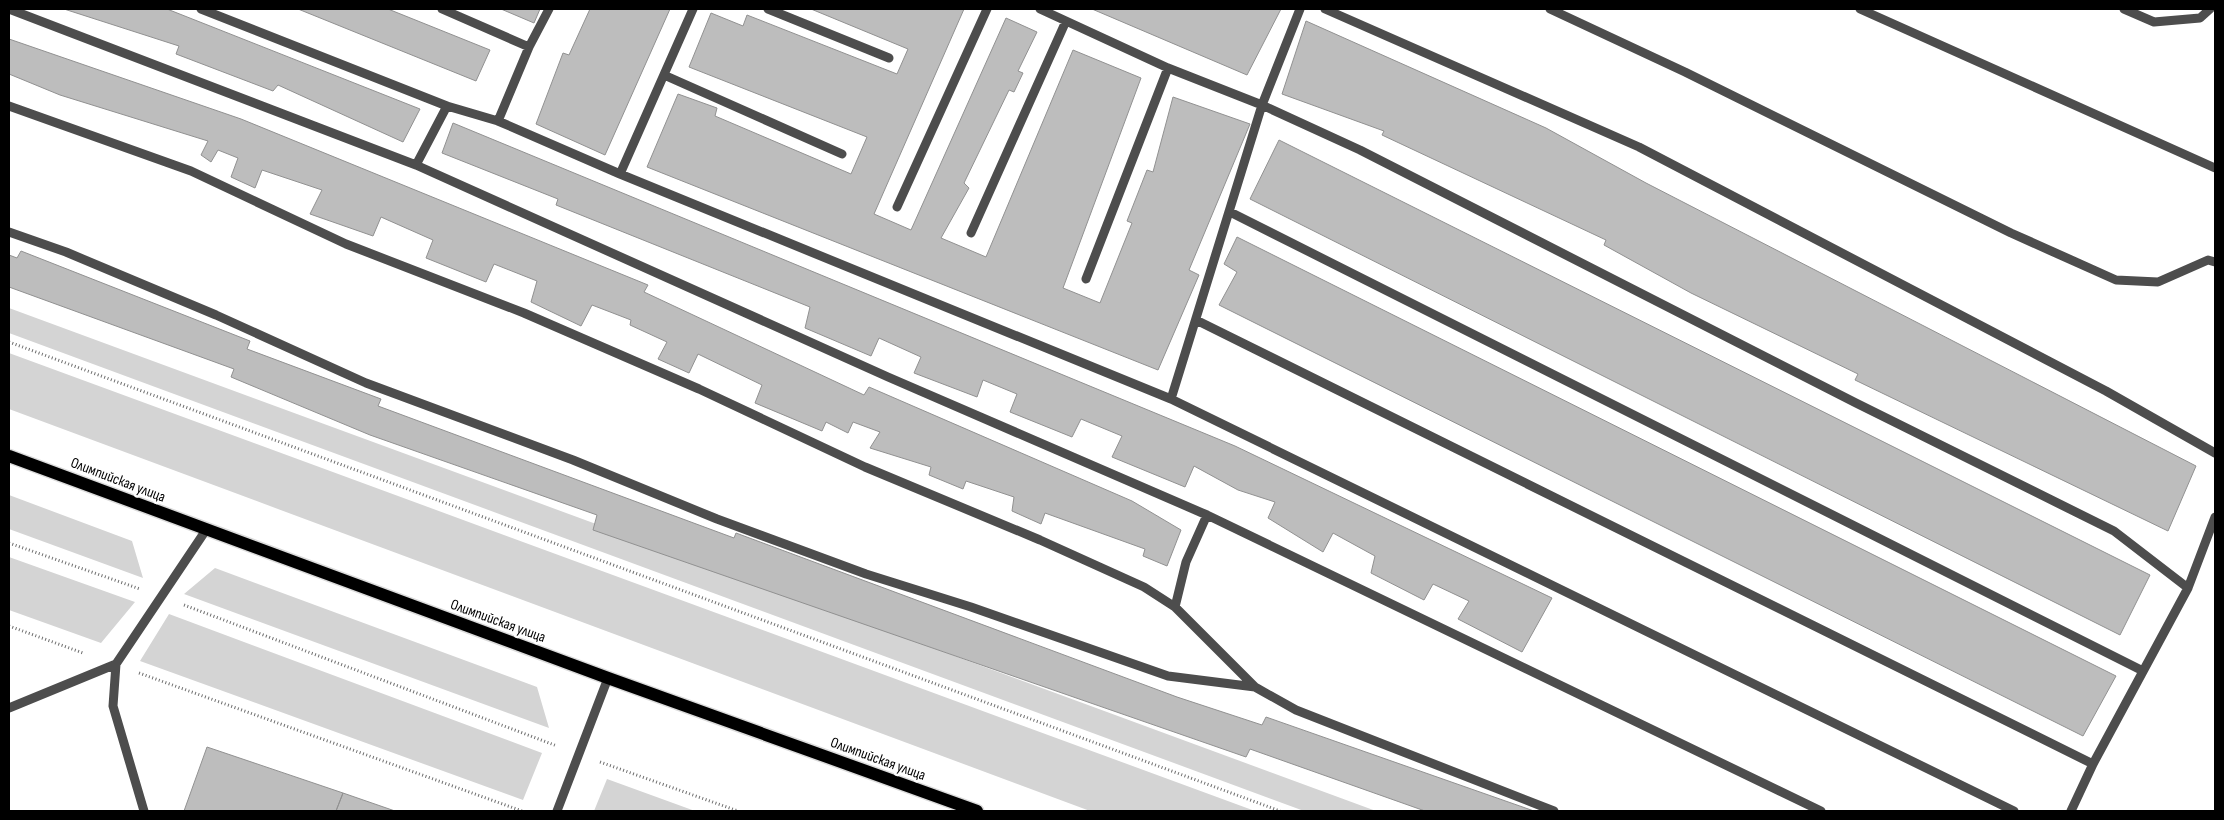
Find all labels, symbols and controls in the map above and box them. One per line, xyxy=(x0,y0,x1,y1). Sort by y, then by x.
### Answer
street label: Олимпийская улица xyxy=(68,453,168,507)
street label: Олимпийская улица xyxy=(448,595,548,647)
street label: Олимпийская улица xyxy=(828,733,928,785)

